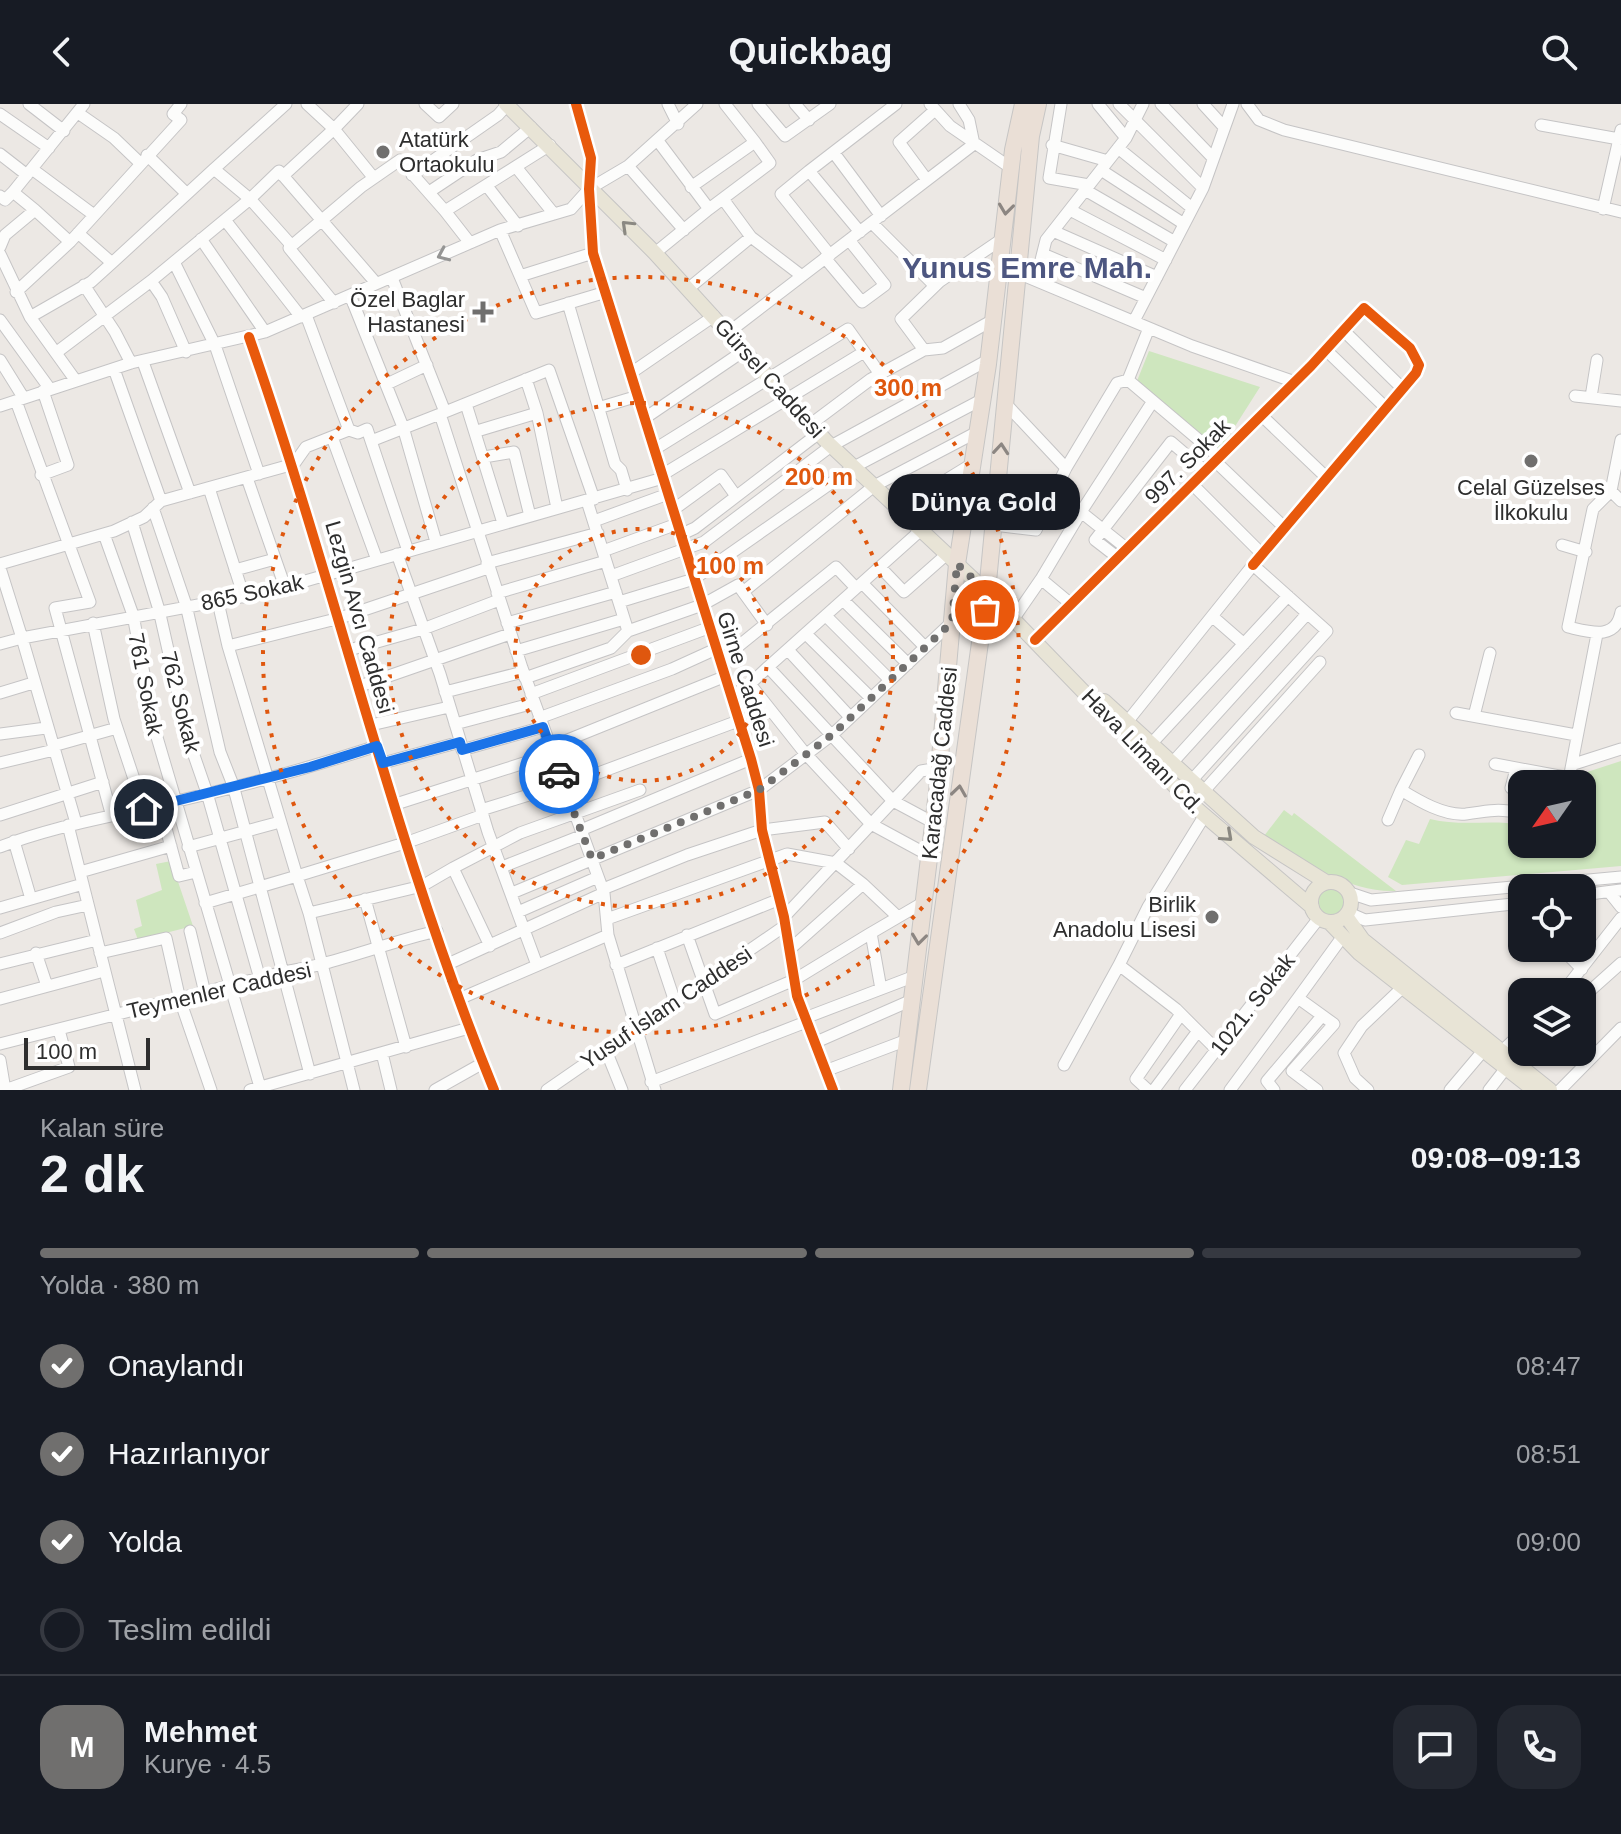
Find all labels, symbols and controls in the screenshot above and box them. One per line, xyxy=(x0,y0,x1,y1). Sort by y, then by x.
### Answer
icon: back xyxy=(40,30,84,74)
icon: search xyxy=(1537,30,1581,74)
text: Quickbag xyxy=(728,31,893,72)
place label: Atatürk Ortaokulu xyxy=(399,127,494,177)
marker: Atatürk Ortaokulu xyxy=(374,143,392,161)
one-way arrow xyxy=(998,202,1015,215)
one-way arrow xyxy=(622,221,636,235)
one-way arrow xyxy=(436,245,451,261)
district label: Yunus Emre Mah. xyxy=(902,251,1152,284)
place label: Özel Baglar Hastanesi xyxy=(350,287,465,337)
marker: Özel Baglar Hastanesi xyxy=(472,301,494,323)
street label: Gürsel Caddesi xyxy=(710,314,830,443)
text: 300 m xyxy=(874,374,942,401)
street label: 997. Sokak xyxy=(1140,413,1236,509)
one-way arrow xyxy=(992,442,1009,455)
marker: Celal Güzelses İlkokulu xyxy=(1522,452,1540,470)
text: 200 m xyxy=(785,463,853,490)
callout: Dünya Gold xyxy=(889,474,1081,530)
place label: Celal Güzelses İlkokulu xyxy=(1457,475,1605,525)
text: Dünya Gold xyxy=(911,487,1057,517)
street label: Lezgin Avcı Caddesi xyxy=(320,518,399,716)
text: 100 m xyxy=(696,552,764,579)
street label: 865 Sokak xyxy=(199,569,307,616)
pin xyxy=(951,576,1019,644)
icon: bag xyxy=(963,588,1007,632)
street label: Girne Caddesi xyxy=(712,608,779,750)
street label: 761 Sokak xyxy=(123,631,168,738)
centre of rings xyxy=(627,641,655,669)
street label: 762 Sokak xyxy=(156,649,205,757)
street label: Karacadağ Caddesi xyxy=(917,666,962,860)
street label: Hava Limanı Cd. xyxy=(1077,684,1209,819)
courier xyxy=(519,734,599,814)
icon: car xyxy=(537,752,581,796)
north arrow xyxy=(1508,770,1596,858)
map controls xyxy=(1508,770,1596,1066)
pin xyxy=(110,775,178,843)
one-way arrow xyxy=(950,784,967,798)
icon: home xyxy=(122,787,166,831)
one-way arrow xyxy=(1218,826,1232,841)
button: locate xyxy=(1508,874,1596,962)
place label: Birlik Anadolu Lisesi xyxy=(1053,892,1197,942)
marker: Birlik Anadolu Lisesi xyxy=(1203,908,1221,926)
one-way arrow xyxy=(911,933,928,946)
street label: Yusuf İslam Caddesi xyxy=(576,941,756,1074)
street label: 1021. Sokak xyxy=(1205,948,1301,1060)
street label: Teymenler Caddesi xyxy=(125,957,314,1024)
button: layers xyxy=(1508,978,1596,1066)
scale bar xyxy=(24,1034,150,1070)
text: 100 m xyxy=(36,1039,97,1064)
text: Kalan süre xyxy=(40,1113,164,1143)
text: 09:08–09:13 xyxy=(1411,1141,1581,1174)
text: 2 dk xyxy=(40,1145,144,1203)
text: Yolda · 380 m xyxy=(40,1270,199,1300)
icon: check xyxy=(40,1344,84,1388)
text: Onaylandı xyxy=(108,1349,245,1382)
text: 08:47 xyxy=(1516,1351,1581,1381)
icon: check xyxy=(40,1432,84,1476)
text: Hazırlanıyor xyxy=(108,1437,270,1470)
text: 08:51 xyxy=(1516,1439,1581,1469)
icon: check xyxy=(40,1520,84,1564)
text: Yolda xyxy=(108,1525,182,1558)
text: 09:00 xyxy=(1516,1527,1581,1557)
text: Teslim edildi xyxy=(108,1613,271,1646)
button: chat xyxy=(1393,1705,1477,1789)
button: phone xyxy=(1497,1705,1581,1789)
text: Mehmet xyxy=(144,1715,257,1748)
text: M xyxy=(70,1730,95,1763)
text: Kurye · 4.5 xyxy=(144,1749,271,1779)

